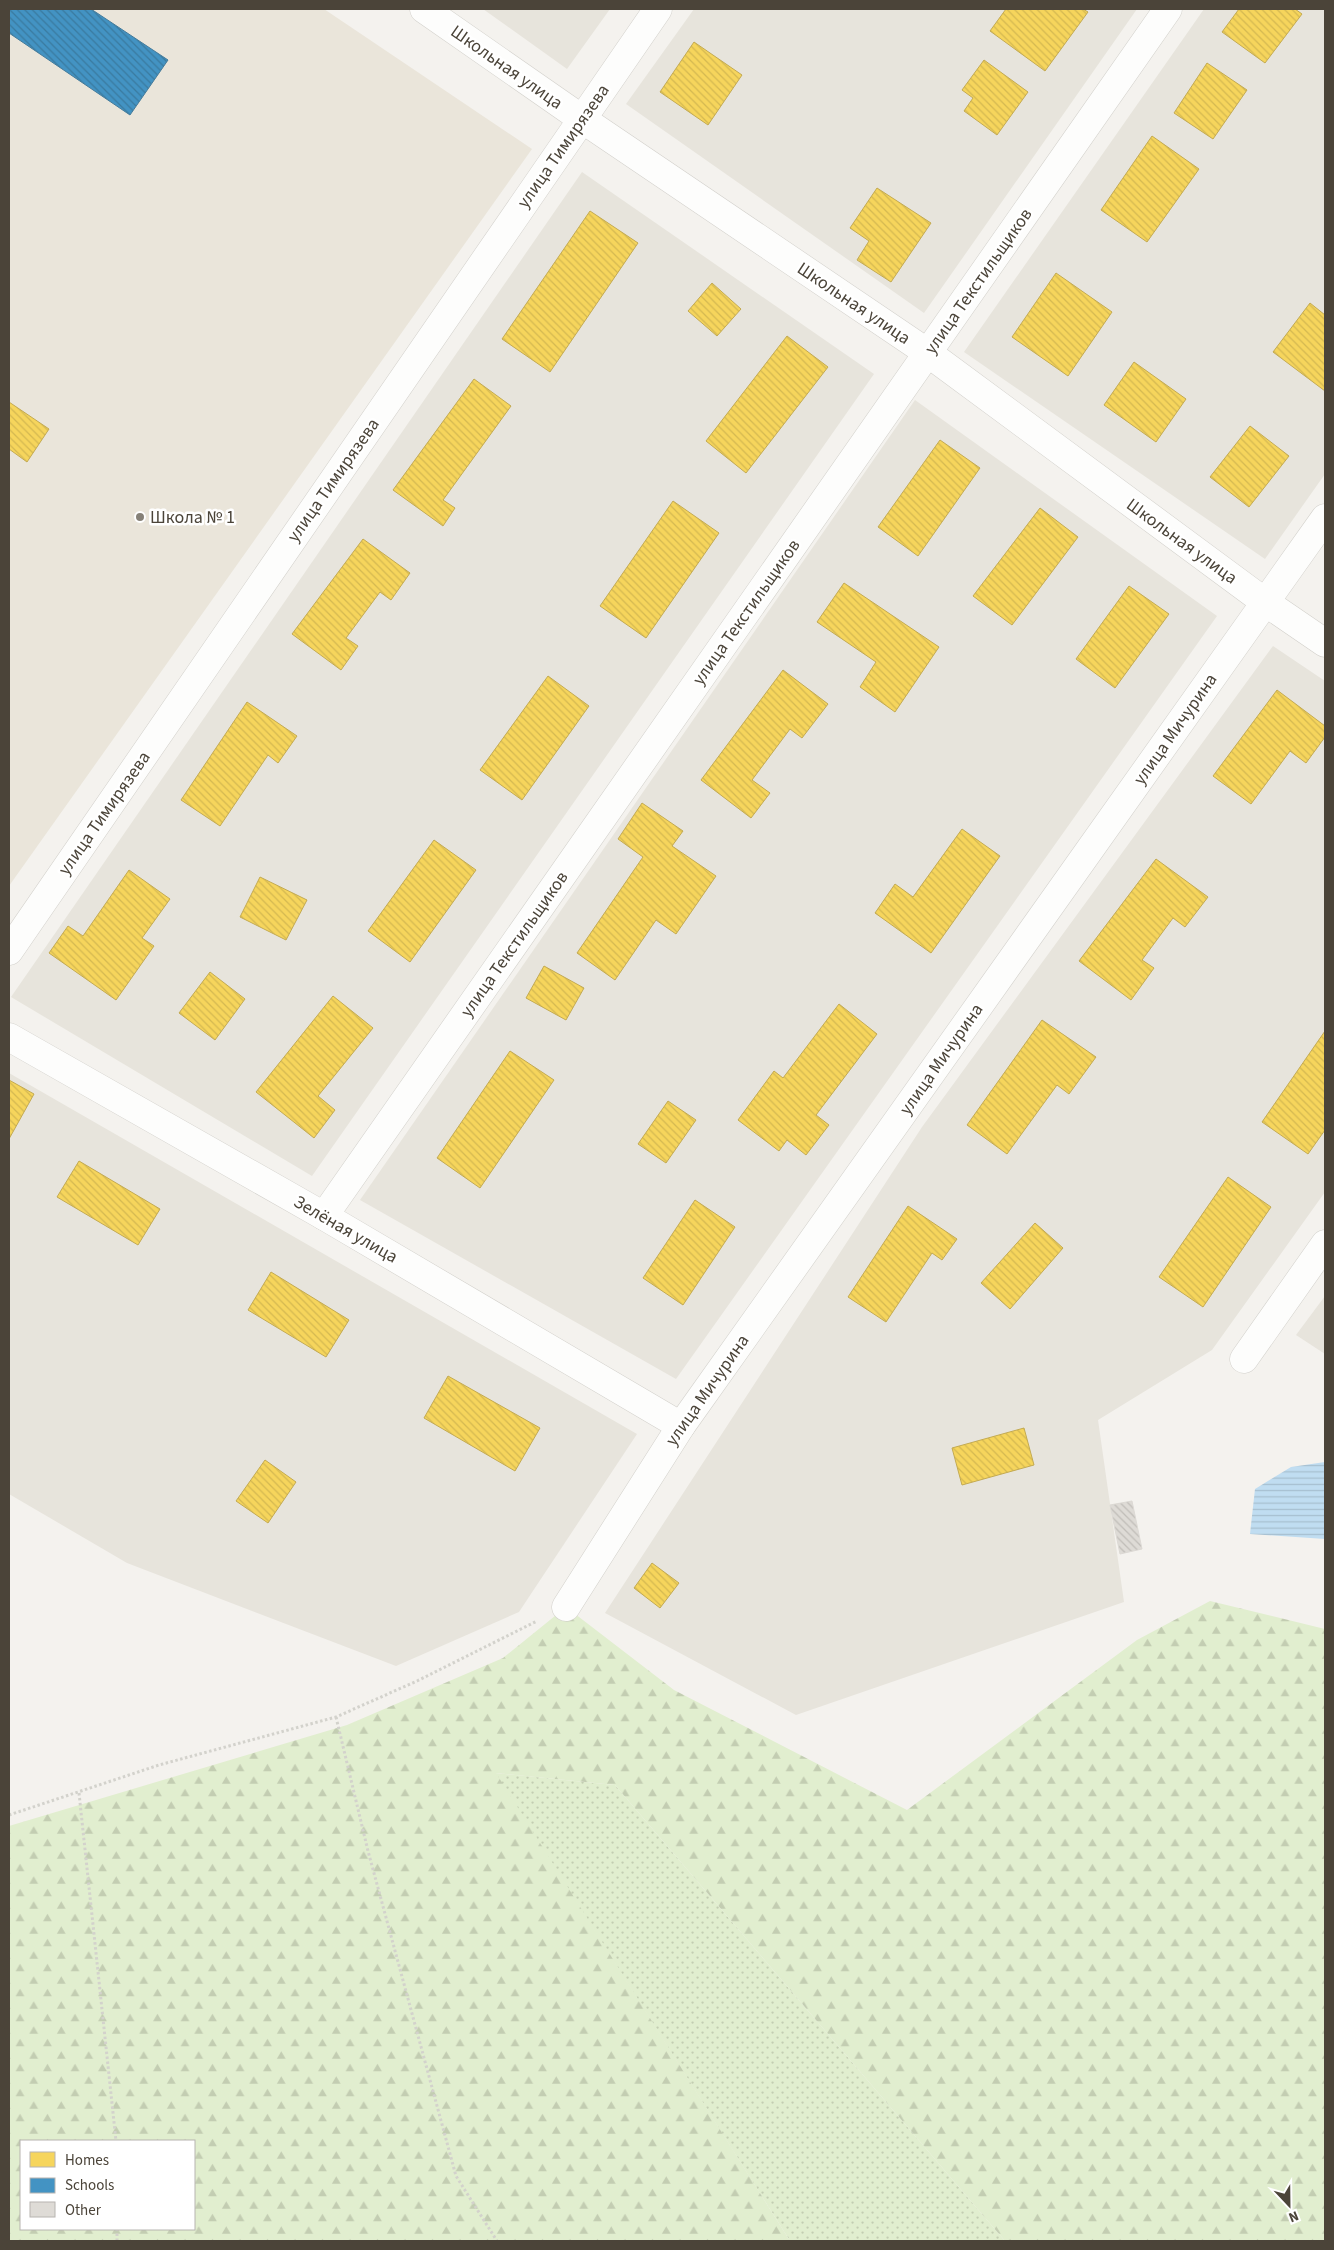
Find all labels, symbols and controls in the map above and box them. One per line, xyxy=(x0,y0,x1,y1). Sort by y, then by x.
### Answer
street label: Школьная улица xyxy=(446,19,568,115)
street label: улица Тимирязева xyxy=(511,79,615,213)
street label: улица Текстильщиков xyxy=(919,203,1038,359)
street label: Школьная улица xyxy=(792,256,915,351)
street label: улица Тимирязева xyxy=(281,413,385,547)
street label: Школьная улица xyxy=(1121,493,1242,590)
place label: Школа № 1 xyxy=(150,505,235,530)
marker: Школа № 1 xyxy=(134,511,146,523)
street label: улица Текстильщиков xyxy=(687,534,806,690)
street label: улица Мичурина xyxy=(1128,668,1223,790)
street label: улица Тимирязева xyxy=(52,746,156,880)
street label: улица Текстильщиков xyxy=(455,866,574,1022)
street label: улица Мичурина xyxy=(894,998,989,1120)
street label: Зелёная улица xyxy=(289,1189,402,1269)
street label: улица Мичурина xyxy=(660,1329,755,1451)
legend xyxy=(20,2140,195,2230)
text: Homes xyxy=(65,2150,109,2171)
text: Schools xyxy=(65,2175,114,2196)
north arrow xyxy=(1264,2180,1314,2230)
text: Other xyxy=(65,2200,102,2221)
text: N xyxy=(1285,2205,1302,2227)

